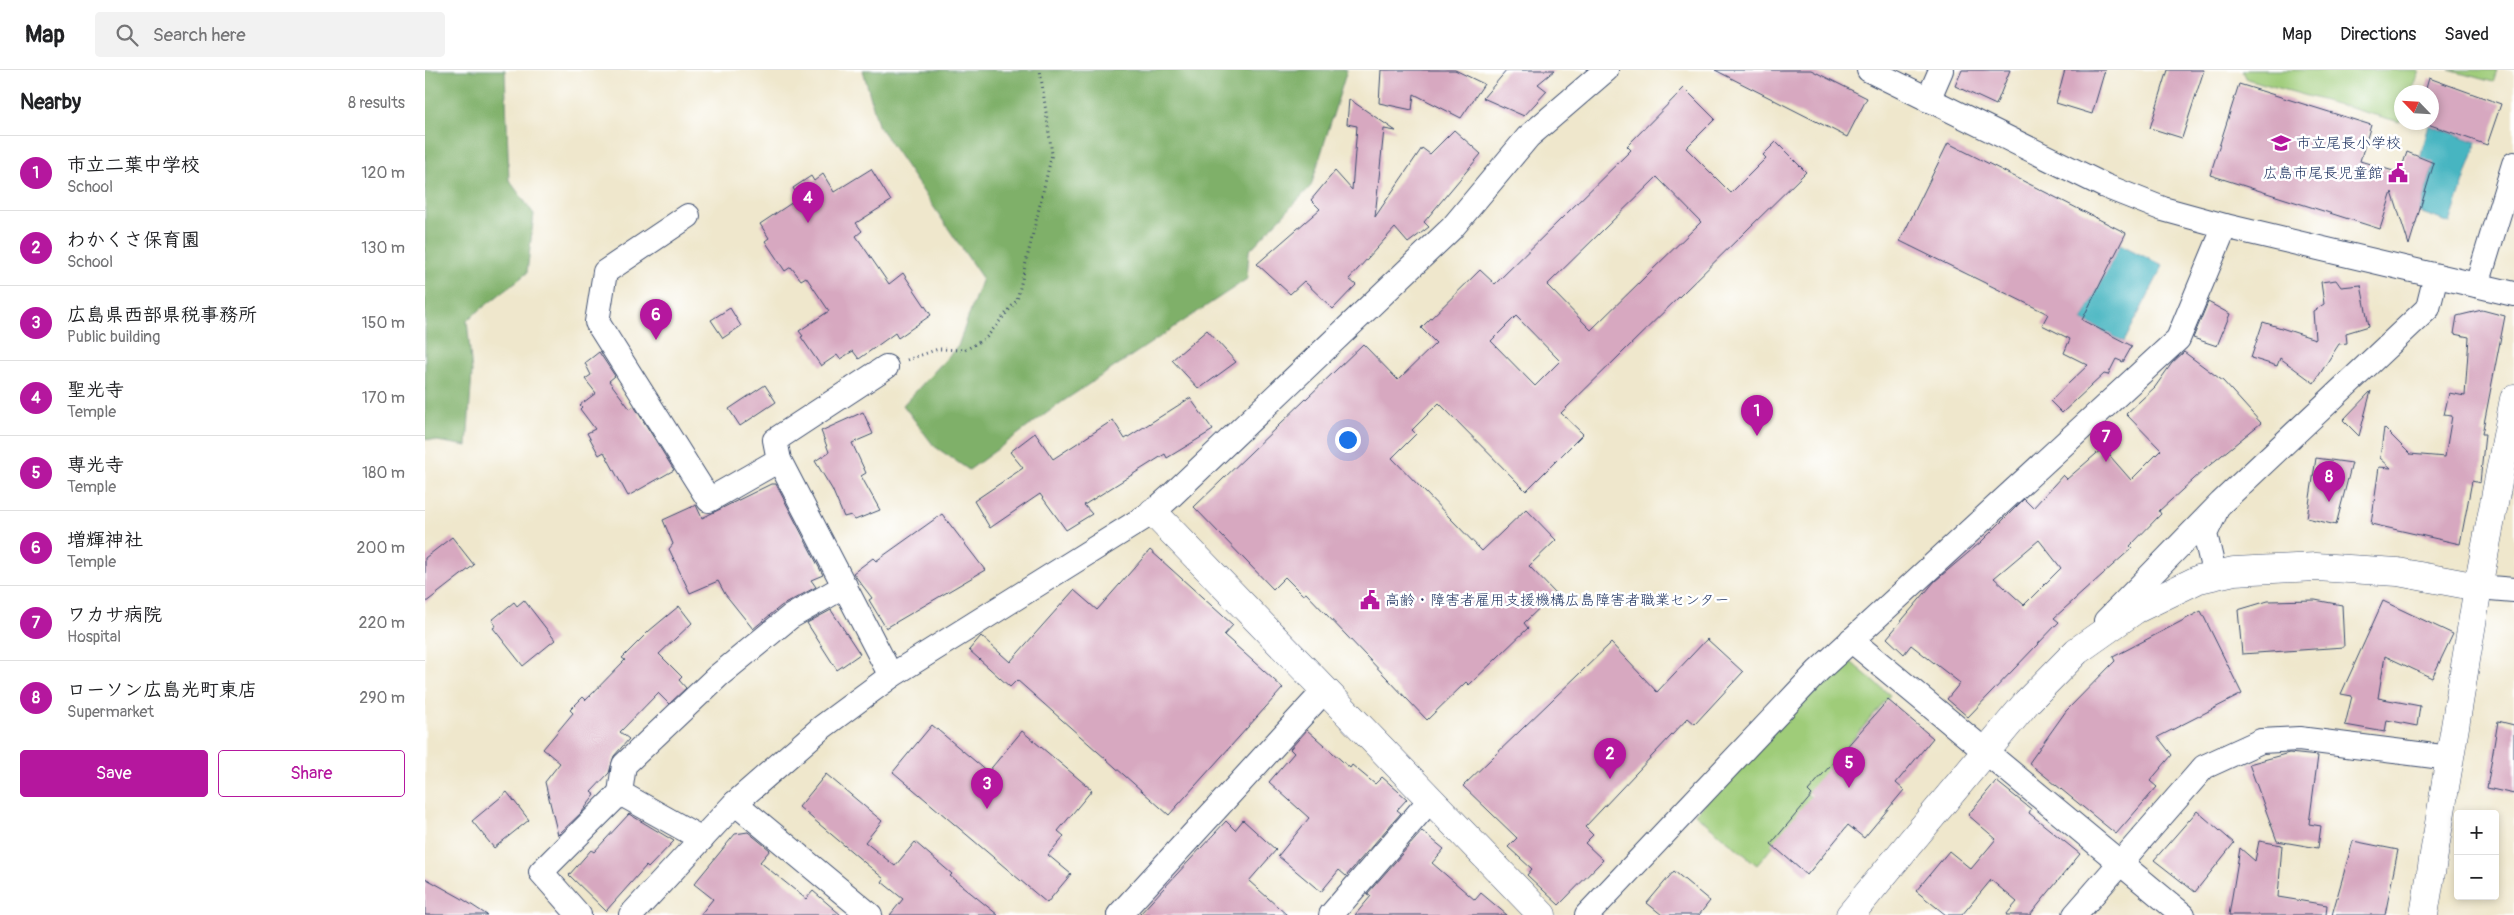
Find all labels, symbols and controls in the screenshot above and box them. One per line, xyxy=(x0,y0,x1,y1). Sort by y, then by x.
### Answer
search box xyxy=(95,12,445,57)
text: Map xyxy=(25,20,65,49)
icon: search xyxy=(113,21,141,49)
text: Search here xyxy=(153,23,246,47)
text: Map xyxy=(2282,23,2312,46)
text: Directions xyxy=(2340,23,2416,46)
text: Saved xyxy=(2444,23,2489,46)
north arrow xyxy=(2394,85,2439,130)
text: Nearby xyxy=(20,89,81,116)
text: 8 results xyxy=(348,93,405,113)
school or university icon: 市立尾長小学校 xyxy=(2270,132,2292,154)
place label: 市立尾長小学校 xyxy=(2296,134,2401,153)
text: 市立二葉中学校 xyxy=(67,153,200,177)
public building icon: 広島市尾長児童館 xyxy=(2387,162,2409,184)
text: 1 xyxy=(33,163,39,183)
text: 120 m xyxy=(361,163,405,183)
place label: 広島市尾長児童館 xyxy=(2263,164,2383,183)
text: School xyxy=(67,177,113,197)
pin: 4 xyxy=(792,182,824,223)
text: わかくさ保育園 xyxy=(67,228,200,252)
text: 2 xyxy=(32,238,40,258)
text: 130 m xyxy=(361,238,405,258)
text: School xyxy=(67,252,113,272)
pin: 6 xyxy=(640,299,672,340)
text: 広島県西部県税事務所 xyxy=(67,303,257,327)
text: 3 xyxy=(32,313,40,333)
text: 150 m xyxy=(361,313,405,333)
text: Public building xyxy=(67,327,160,347)
text: 聖光寺 xyxy=(67,378,124,402)
text: 4 xyxy=(31,388,41,408)
text: 170 m xyxy=(362,388,405,408)
pin: 1 xyxy=(1741,395,1773,436)
text: Temple xyxy=(67,402,116,422)
pin: 7 xyxy=(2090,421,2122,462)
your location xyxy=(1335,427,1361,453)
text: 専光寺 xyxy=(67,453,124,477)
pin: 8 xyxy=(2313,461,2345,502)
text: 5 xyxy=(32,463,40,483)
text: 180 m xyxy=(362,463,405,483)
text: Temple xyxy=(67,477,116,497)
text: 増輝神社 xyxy=(67,528,143,552)
text: 6 xyxy=(31,538,41,558)
text: 200 m xyxy=(357,538,405,558)
text: Temple xyxy=(67,552,116,572)
public building icon: 高齢・障害者雇用支援機構広島障害者職業センター xyxy=(1359,589,1381,611)
place label: 高齢・障害者雇用支援機構広島障害者職業センター xyxy=(1385,591,1729,610)
text: ワカサ病院 xyxy=(67,603,162,627)
text: 7 xyxy=(32,613,40,633)
text: 220 m xyxy=(359,613,405,633)
text: Hospital xyxy=(67,627,121,647)
text: ローソン広島光町東店 xyxy=(67,678,257,702)
text: 8 xyxy=(32,688,40,708)
text: 290 m xyxy=(359,688,405,708)
text: Supermarket xyxy=(67,702,154,722)
pin: 2 xyxy=(1594,738,1626,779)
pin: 5 xyxy=(1833,747,1865,788)
button: Save xyxy=(20,750,208,797)
button: Share xyxy=(218,750,405,797)
pin: 3 xyxy=(971,768,1003,809)
map controls xyxy=(2454,810,2499,900)
button: + xyxy=(2454,810,2499,855)
button: − xyxy=(2454,855,2499,900)

